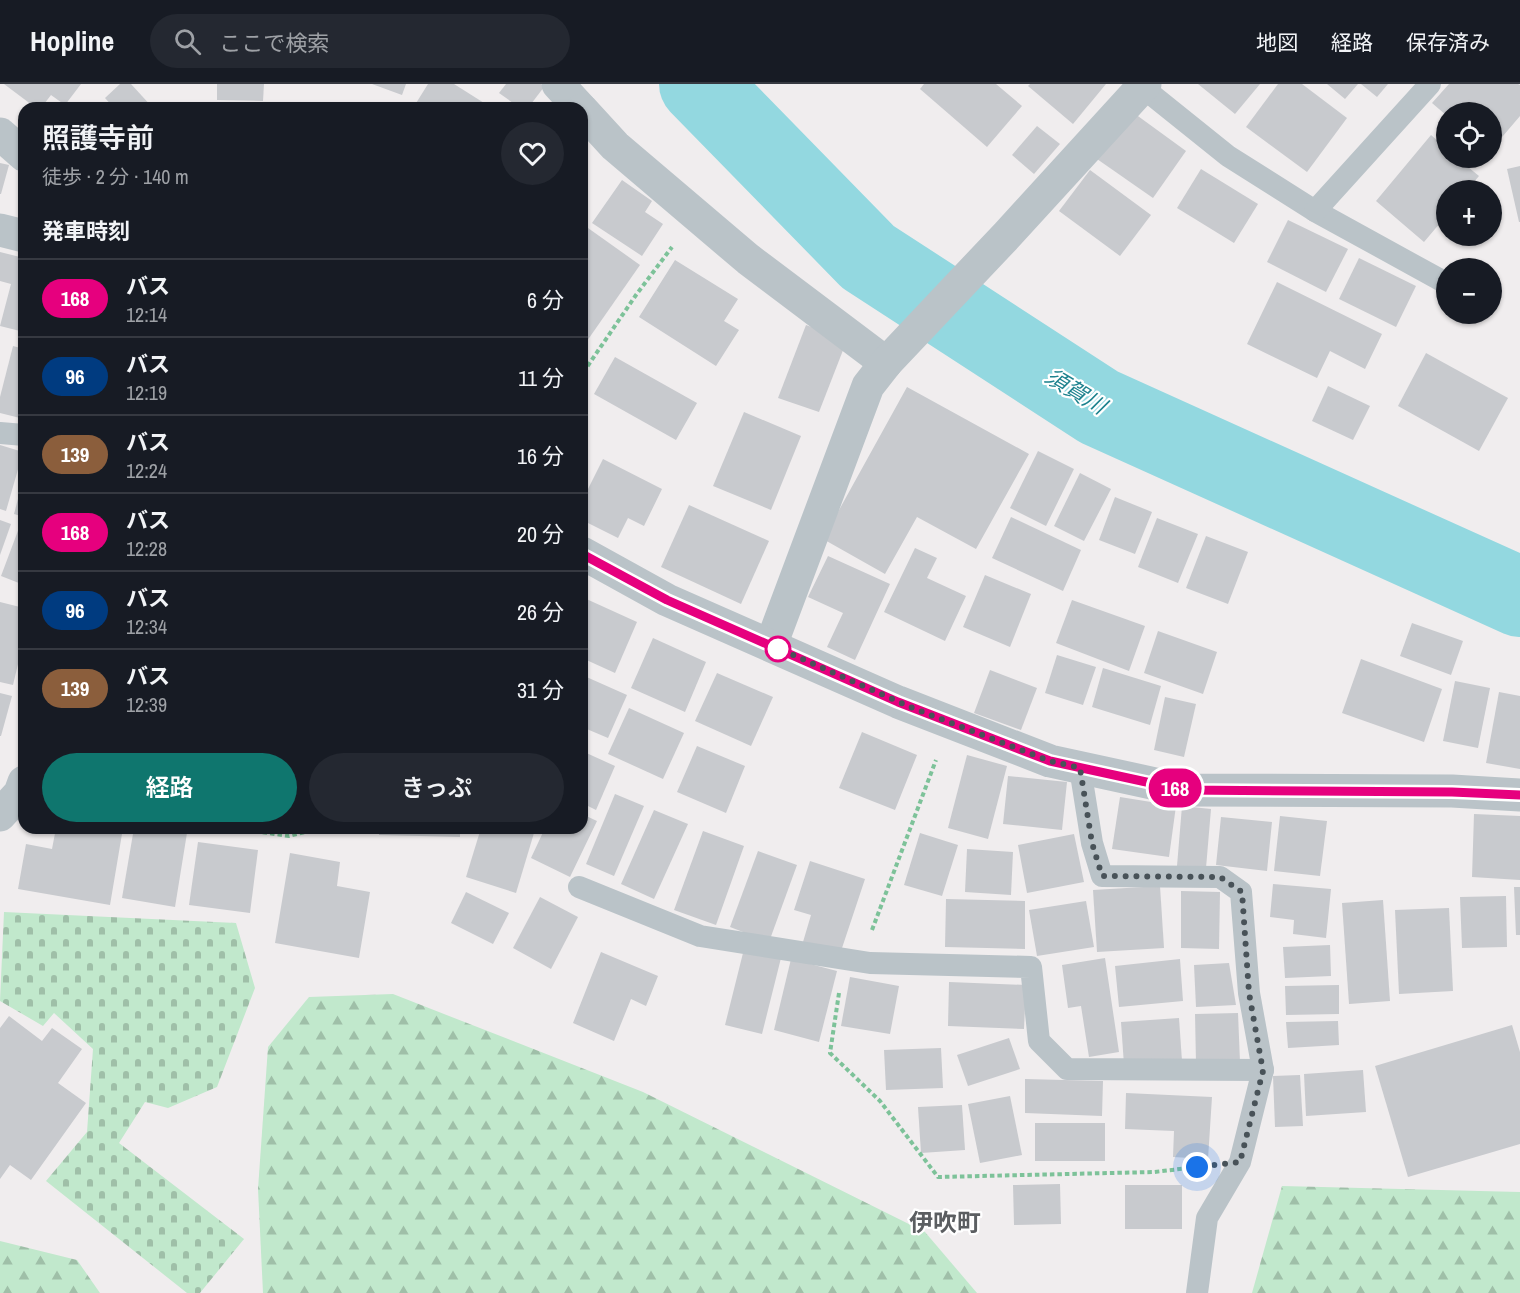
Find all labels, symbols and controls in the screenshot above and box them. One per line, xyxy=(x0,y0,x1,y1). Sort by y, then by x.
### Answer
search box xyxy=(150,14,570,68)
text: Hopline xyxy=(30,22,114,60)
icon: search xyxy=(171,25,204,58)
text: ここで検索 xyxy=(219,28,329,58)
text: 地図 xyxy=(1256,28,1298,57)
text: 経路 xyxy=(1331,28,1373,57)
text: 保存済み xyxy=(1406,28,1490,57)
map controls xyxy=(1436,102,1502,324)
button: locate xyxy=(1436,102,1502,168)
text: 照護寺前 xyxy=(42,119,154,157)
button: heart xyxy=(501,122,564,185)
text: 徒歩 · 2 分 · 140 m xyxy=(42,163,189,190)
button: + xyxy=(1436,180,1502,246)
text: 発車時刻 xyxy=(42,216,130,246)
button: − xyxy=(1436,258,1502,324)
text: バス xyxy=(126,271,170,301)
text: 168 xyxy=(61,284,89,313)
text: 6 分 xyxy=(527,285,564,315)
text: 12:14 xyxy=(126,301,167,328)
text: バス xyxy=(126,349,170,379)
water label: 須賀川 xyxy=(1040,361,1114,422)
text: 96 xyxy=(65,362,85,391)
text: 11 分 xyxy=(518,363,564,393)
text: 12:19 xyxy=(126,379,167,406)
text: バス xyxy=(126,427,170,457)
text: 139 xyxy=(61,440,89,469)
text: 16 分 xyxy=(517,441,564,471)
text: 12:24 xyxy=(126,457,167,484)
text: バス xyxy=(126,505,170,535)
text: 168 xyxy=(61,518,89,547)
text: 20 分 xyxy=(517,519,564,549)
text: 12:28 xyxy=(126,535,167,562)
text: バス xyxy=(126,583,170,613)
text: 96 xyxy=(65,596,85,625)
text: 26 分 xyxy=(517,597,564,627)
text: 12:34 xyxy=(126,613,167,640)
unlabelled marker xyxy=(765,636,791,662)
text: バス xyxy=(126,661,170,691)
text: 139 xyxy=(61,674,89,703)
text: 31 分 xyxy=(517,675,564,705)
text: 12:39 xyxy=(126,691,167,718)
button: 経路 xyxy=(42,753,297,822)
button: きっぷ xyxy=(309,753,564,822)
line badge: 168 xyxy=(1140,768,1210,808)
text: 168 xyxy=(1161,774,1189,803)
your location xyxy=(1182,1152,1212,1182)
district label: 伊吹町 xyxy=(909,1206,981,1238)

